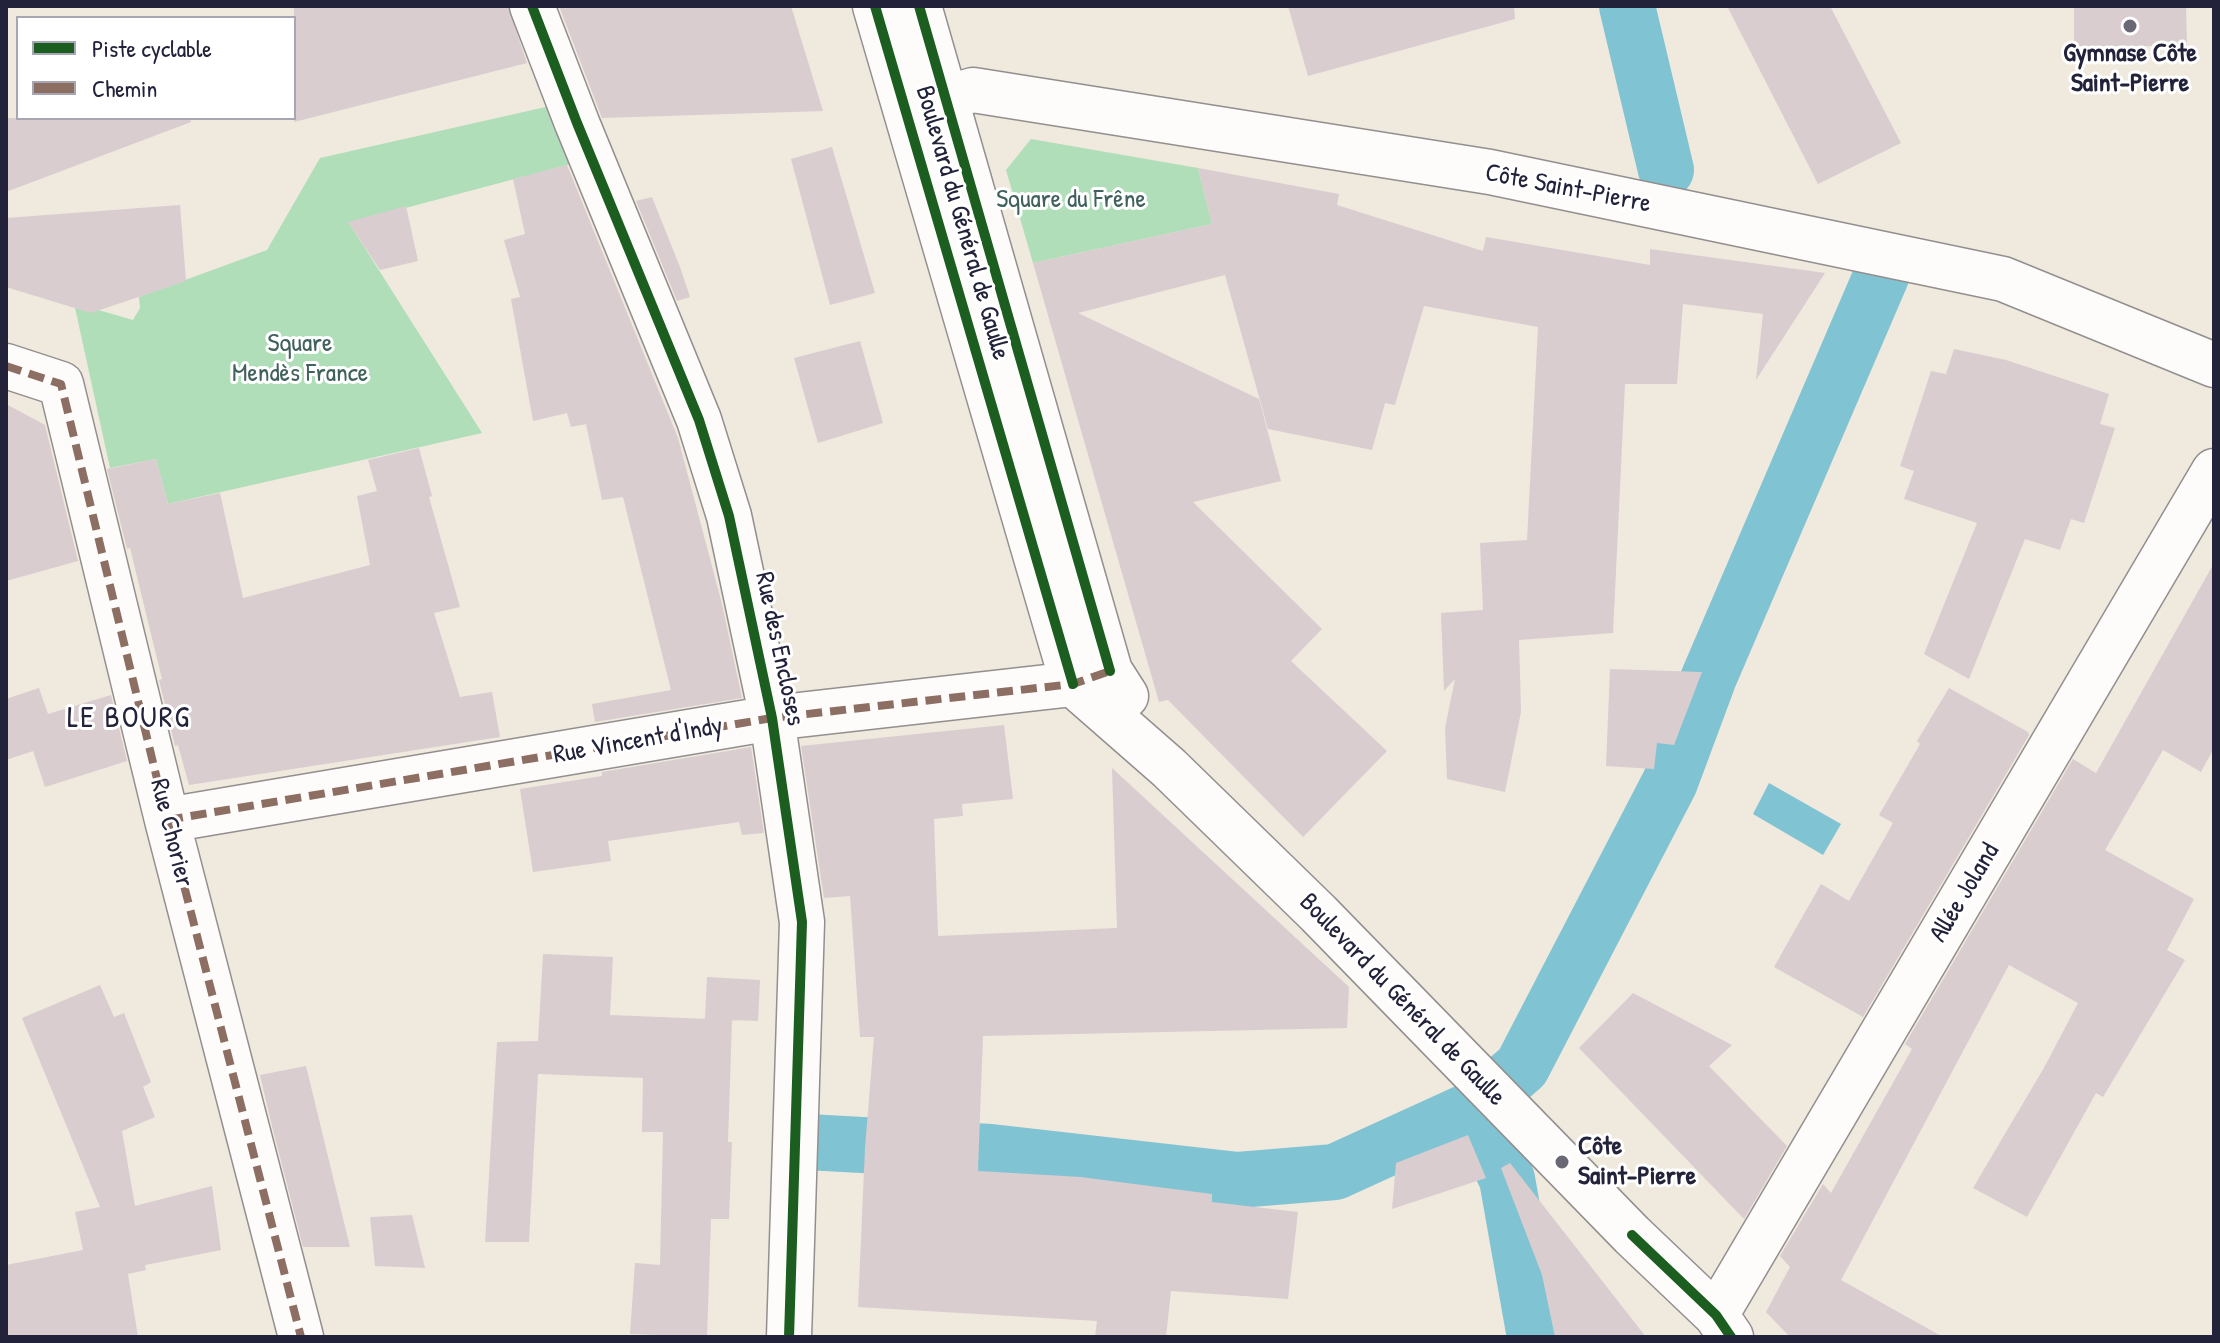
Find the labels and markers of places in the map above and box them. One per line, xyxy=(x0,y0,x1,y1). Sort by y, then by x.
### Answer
marker: Gymnase Côte Saint-Pierre xyxy=(2121,17,2139,35)
place label: Gymnase Côte Saint-Pierre xyxy=(2063,38,2197,100)
place label: Côte Saint-Pierre xyxy=(1578,1131,1696,1192)
marker: Côte Saint-Pierre xyxy=(1553,1153,1571,1171)

